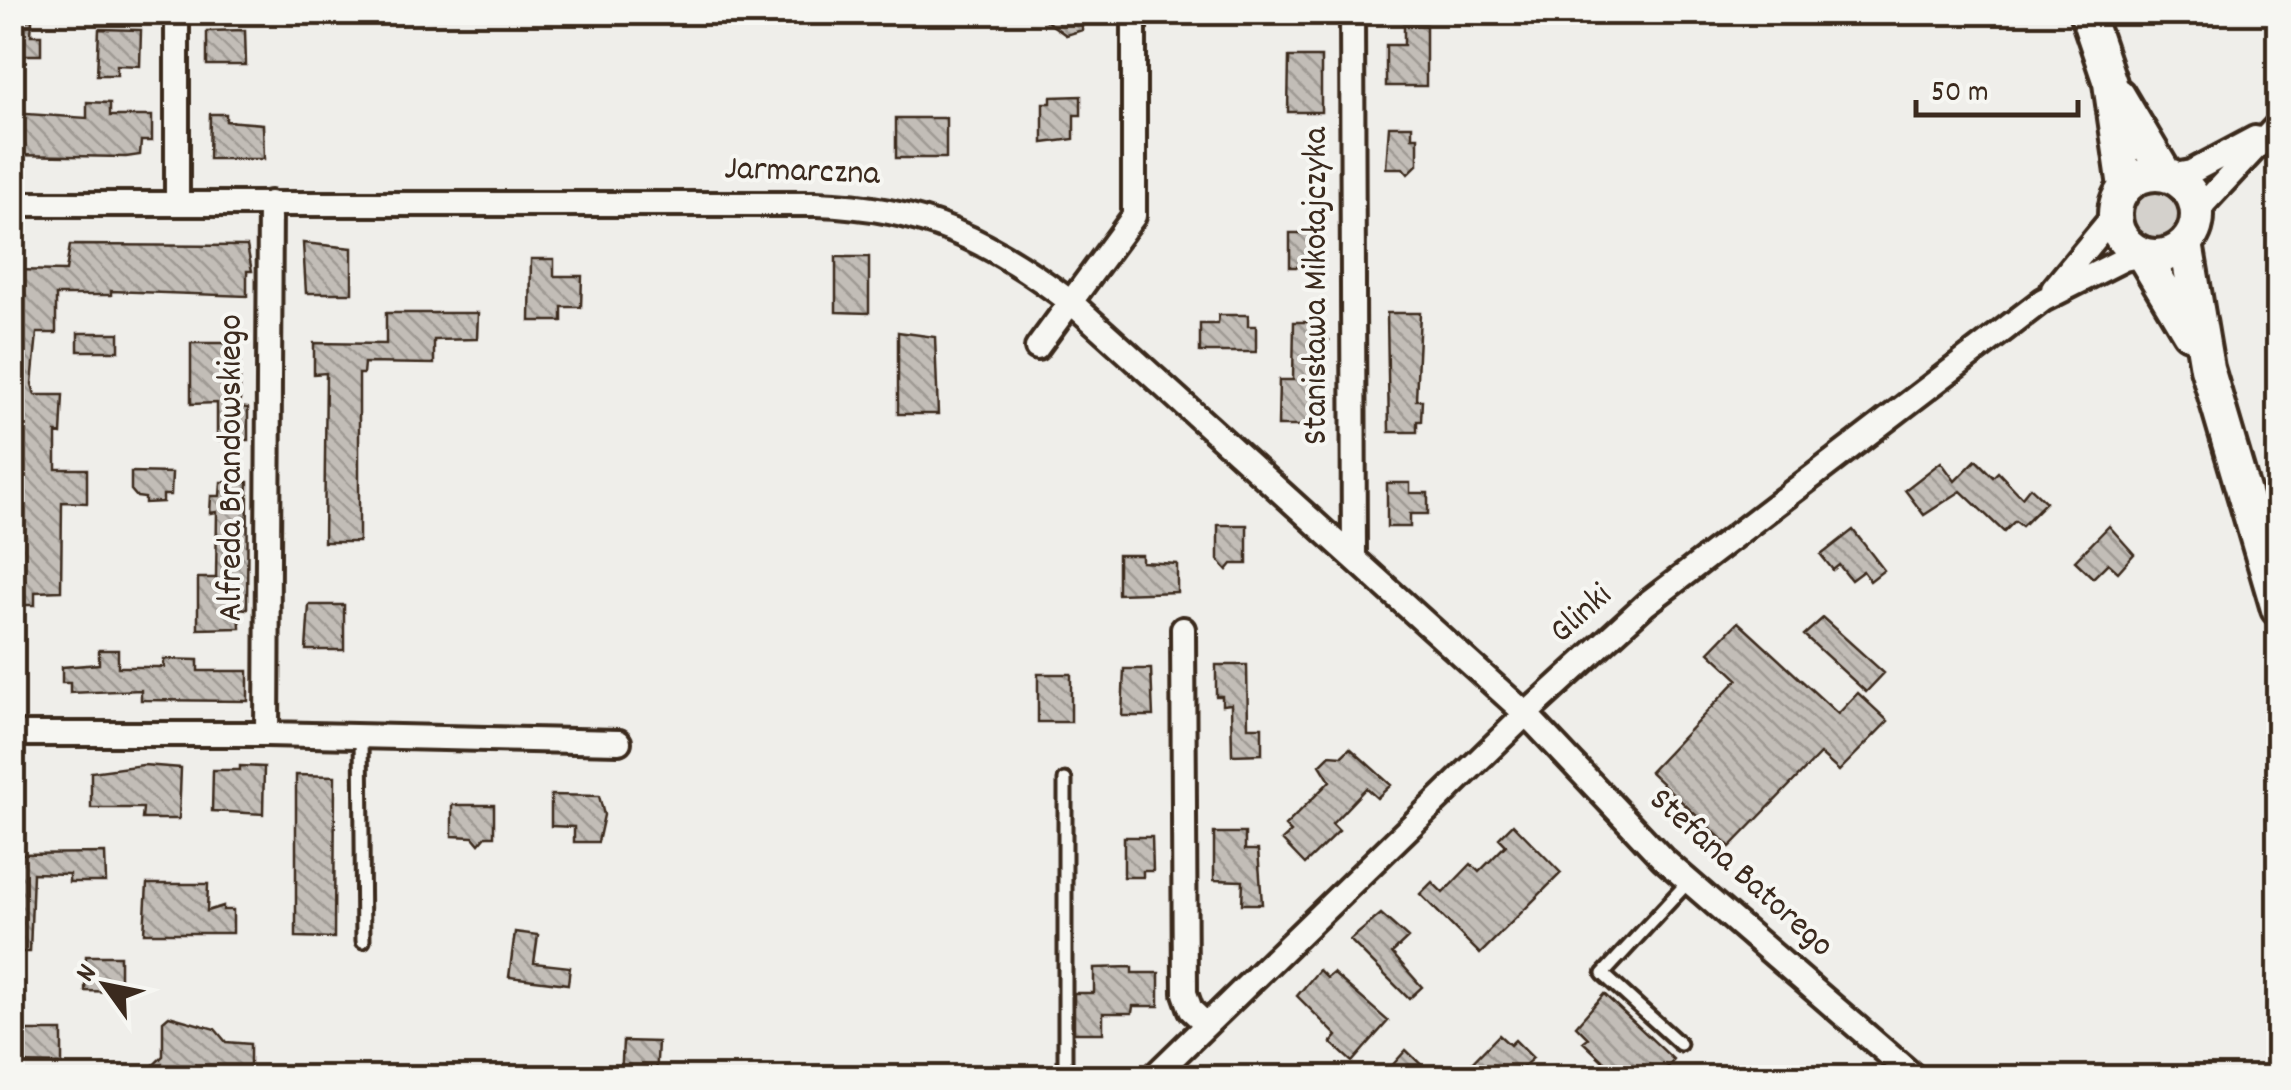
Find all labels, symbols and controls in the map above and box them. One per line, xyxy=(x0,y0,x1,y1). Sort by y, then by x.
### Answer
scale bar xyxy=(1916,55,2078,117)
text: 50 m xyxy=(1931,73,1989,116)
street label: Stanisława Mikołajczyka xyxy=(1293,126,1343,445)
street label: Jarmarczna xyxy=(723,145,881,201)
street label: Alfreda Brandowskiego xyxy=(208,314,258,622)
street label: Glinki xyxy=(1540,573,1624,657)
street label: Stefana Batorego xyxy=(1636,777,1844,971)
north arrow xyxy=(55,935,155,1035)
text: N xyxy=(68,957,109,991)

